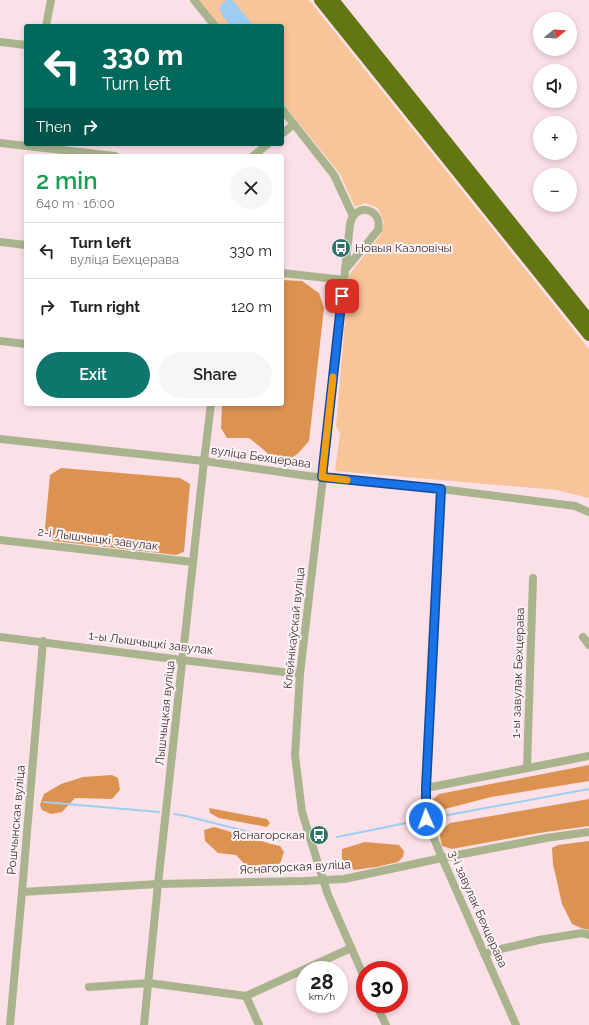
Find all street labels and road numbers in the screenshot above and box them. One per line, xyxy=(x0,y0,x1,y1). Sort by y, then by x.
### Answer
street label: вуліца Бехцерава xyxy=(210,443,312,471)
street label: 2-і Лышчыцкі завулак xyxy=(37,525,159,553)
street label: Клейнікаўскай вуліца xyxy=(281,566,307,690)
street label: 1-ы завулак Бехцерава xyxy=(509,607,527,739)
street label: 1-ы Лышчыцкі завулак xyxy=(88,628,214,658)
street label: Лышчыцкая вуліца xyxy=(153,660,177,766)
street label: Рошчынская вуліца xyxy=(4,765,28,875)
street label: 3-і завулак Бехцерава xyxy=(446,848,510,970)
street label: Яснагорская вуліца xyxy=(239,857,351,877)

